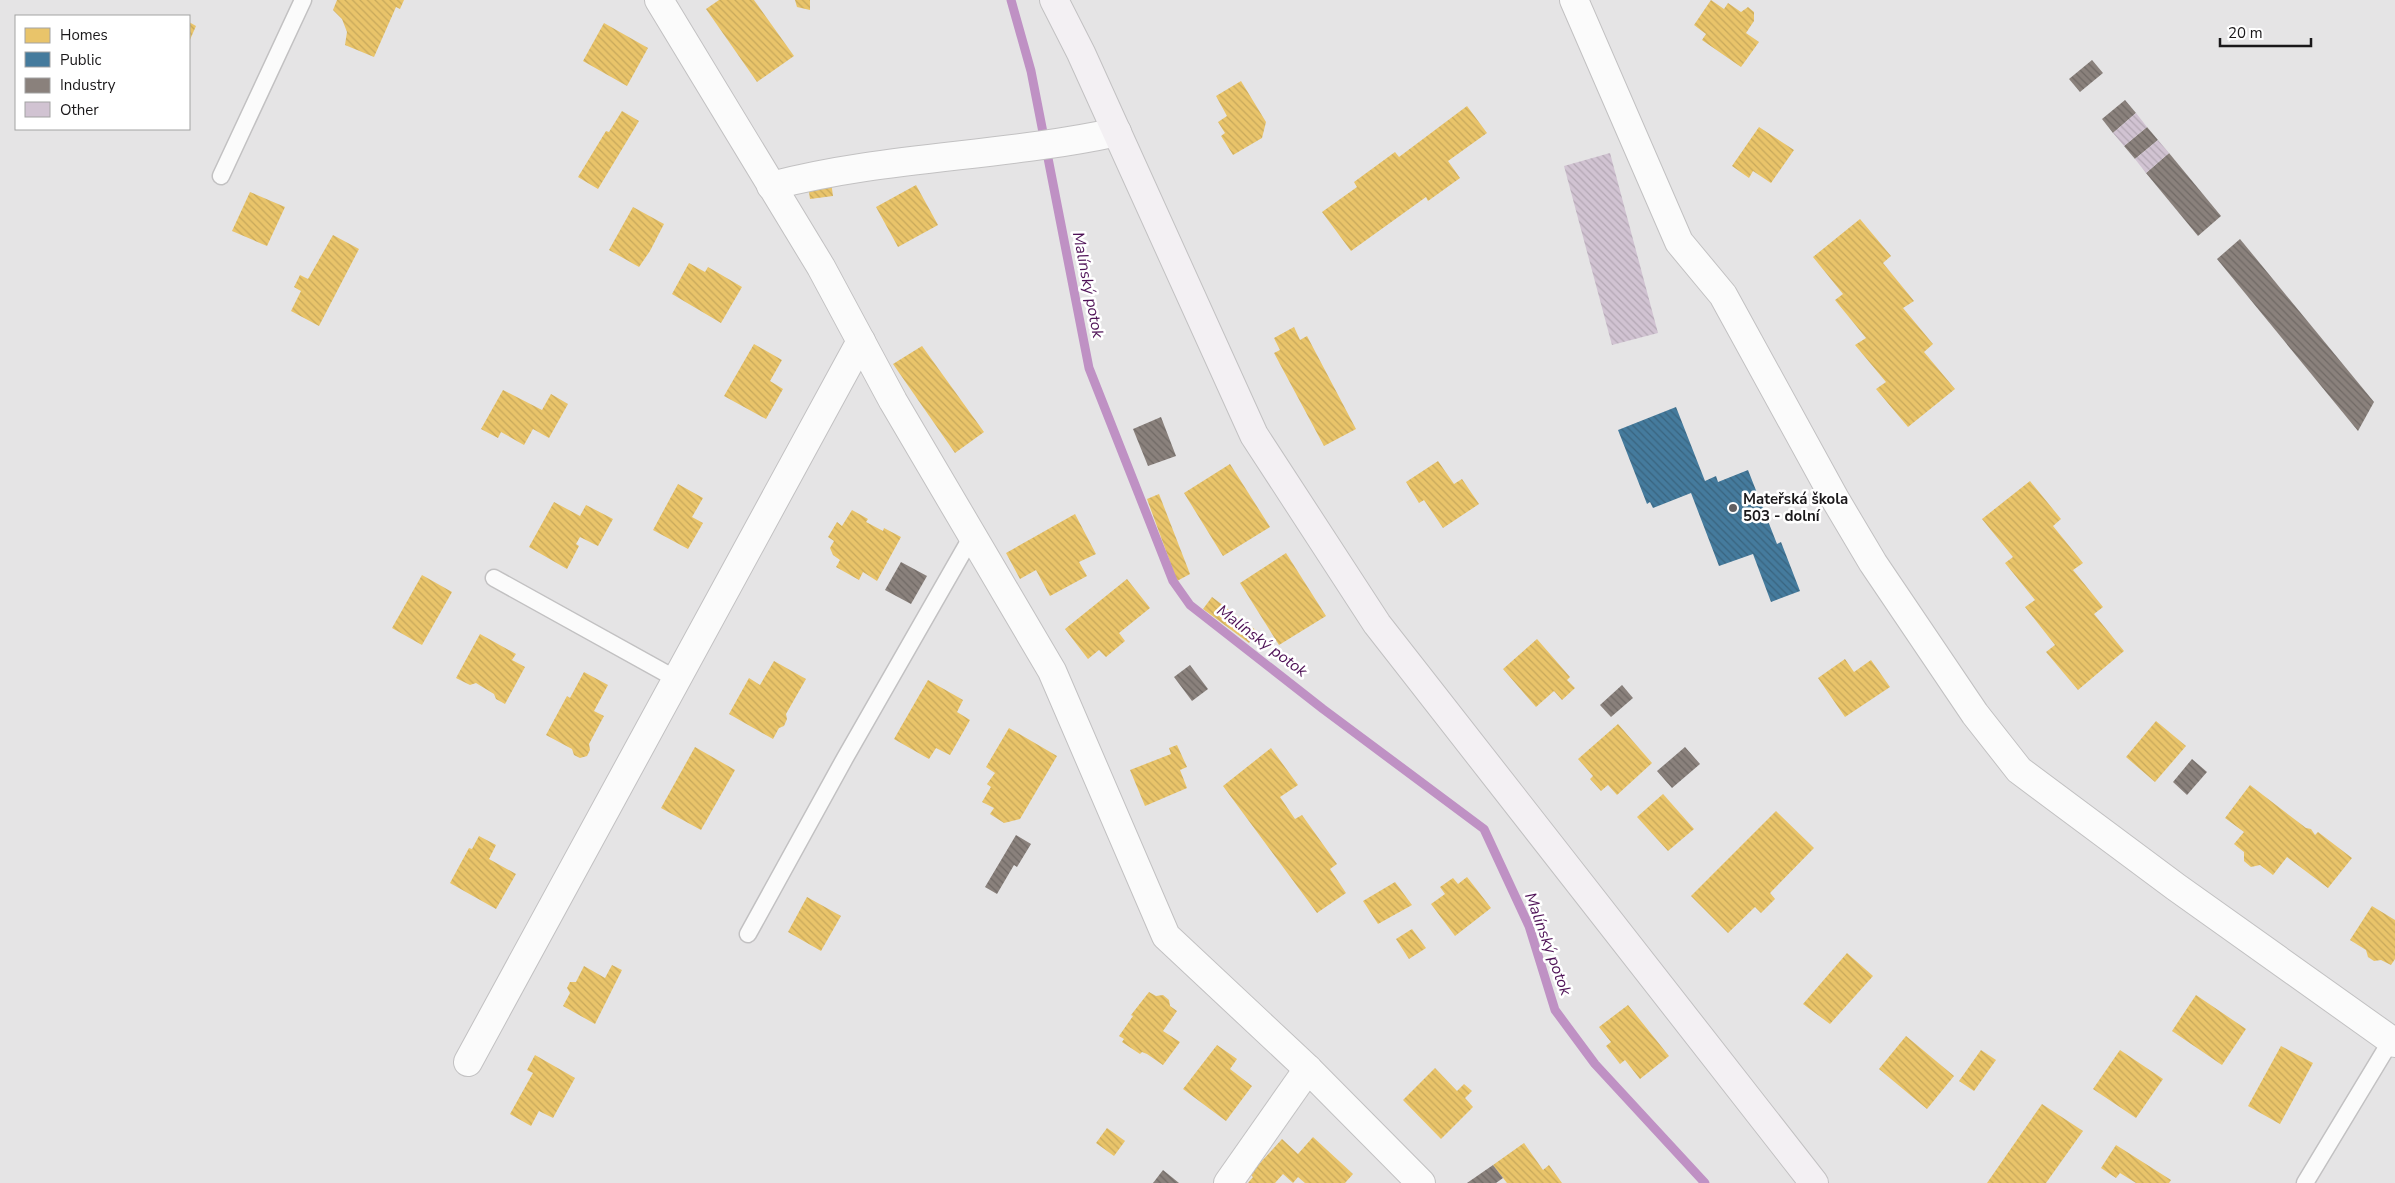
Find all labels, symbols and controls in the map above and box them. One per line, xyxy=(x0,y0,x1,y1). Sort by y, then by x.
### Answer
legend xyxy=(15,15,190,130)
scale bar xyxy=(2220,15,2311,47)
text: 20 m xyxy=(2228,23,2263,43)
text: Homes xyxy=(60,25,108,45)
text: Public xyxy=(60,50,101,70)
text: Industry xyxy=(60,75,116,95)
text: Other xyxy=(60,100,99,120)
water label: Malínský potok xyxy=(1067,230,1109,341)
place label: Mateřská škola 503 - dolní xyxy=(1743,489,1848,526)
marker: Mateřská škola 503 - dolní xyxy=(1727,502,1739,514)
water label: Malínský potok xyxy=(1212,600,1313,683)
water label: Malínský potok xyxy=(1519,889,1577,999)

